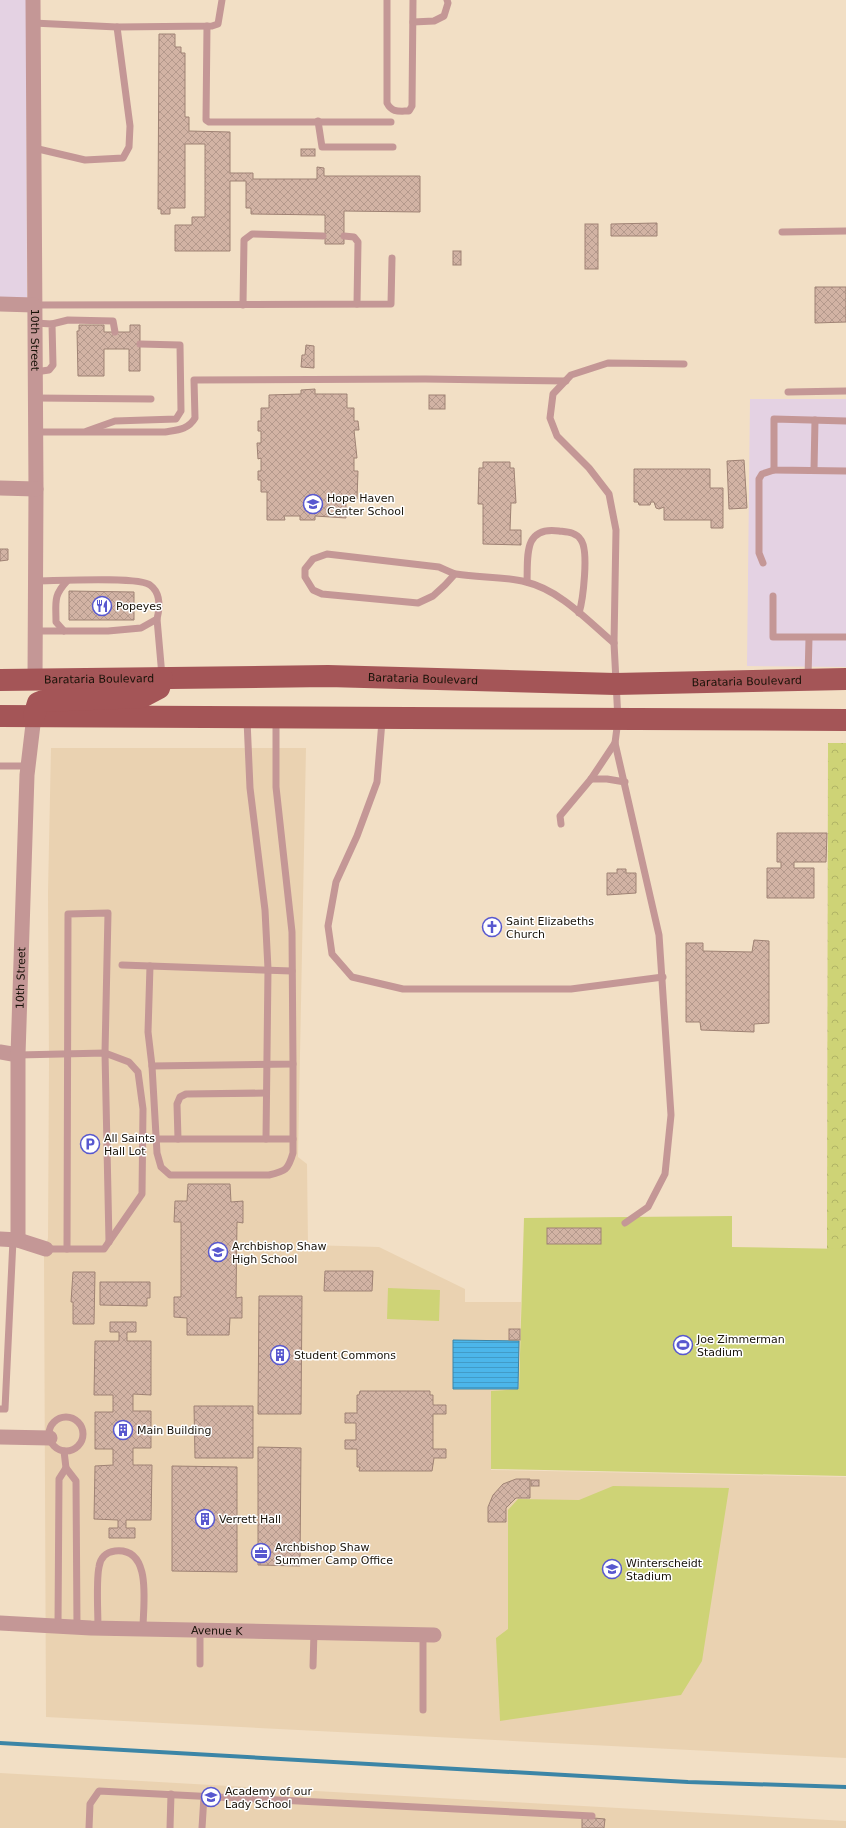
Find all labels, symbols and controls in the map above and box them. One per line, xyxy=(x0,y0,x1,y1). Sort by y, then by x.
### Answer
street label: 10th Street xyxy=(28,309,42,372)
place label: Hope Haven Center School xyxy=(327,492,404,518)
school or university icon: Hope Haven Center School xyxy=(302,493,324,515)
restaurant icon: Popeyes xyxy=(91,595,113,617)
place label: Popeyes xyxy=(116,600,162,613)
street label: Barataria Boulevard xyxy=(368,671,478,687)
street label: Barataria Boulevard xyxy=(44,672,154,686)
street label: Barataria Boulevard xyxy=(692,673,802,689)
place label: Saint Elizabeths Church xyxy=(506,915,594,941)
church icon: Saint Elizabeths Church xyxy=(481,916,503,938)
street label: 10th Street xyxy=(13,946,28,1009)
place label: All Saints Hall Lot xyxy=(104,1132,155,1158)
parking icon: All Saints Hall Lot xyxy=(79,1133,101,1155)
place label: Archbishop Shaw High School xyxy=(232,1240,326,1266)
school or university icon: Archbishop Shaw High School xyxy=(207,1241,229,1263)
place label: Joe Zimmerman Stadium xyxy=(696,1333,785,1359)
sports icon: Joe Zimmerman Stadium xyxy=(672,1334,694,1356)
building icon: Student Commons xyxy=(269,1344,291,1366)
place label: Student Commons xyxy=(294,1349,396,1362)
building icon: Main Building xyxy=(112,1419,134,1441)
place label: Main Building xyxy=(137,1424,211,1437)
building icon: Verrett Hall xyxy=(194,1508,216,1530)
place label: Verrett Hall xyxy=(219,1513,281,1526)
place label: Archbishop Shaw Summer Camp Office xyxy=(275,1541,393,1567)
office icon: Archbishop Shaw Summer Camp Office xyxy=(250,1542,272,1564)
place label: Winterscheidt Stadium xyxy=(626,1557,703,1583)
school or university icon: Winterscheidt Stadium xyxy=(601,1558,623,1580)
street label: Avenue K xyxy=(191,1624,244,1638)
place label: Academy of our Lady School xyxy=(225,1785,312,1811)
school or university icon: Academy of our Lady School xyxy=(200,1786,222,1808)

